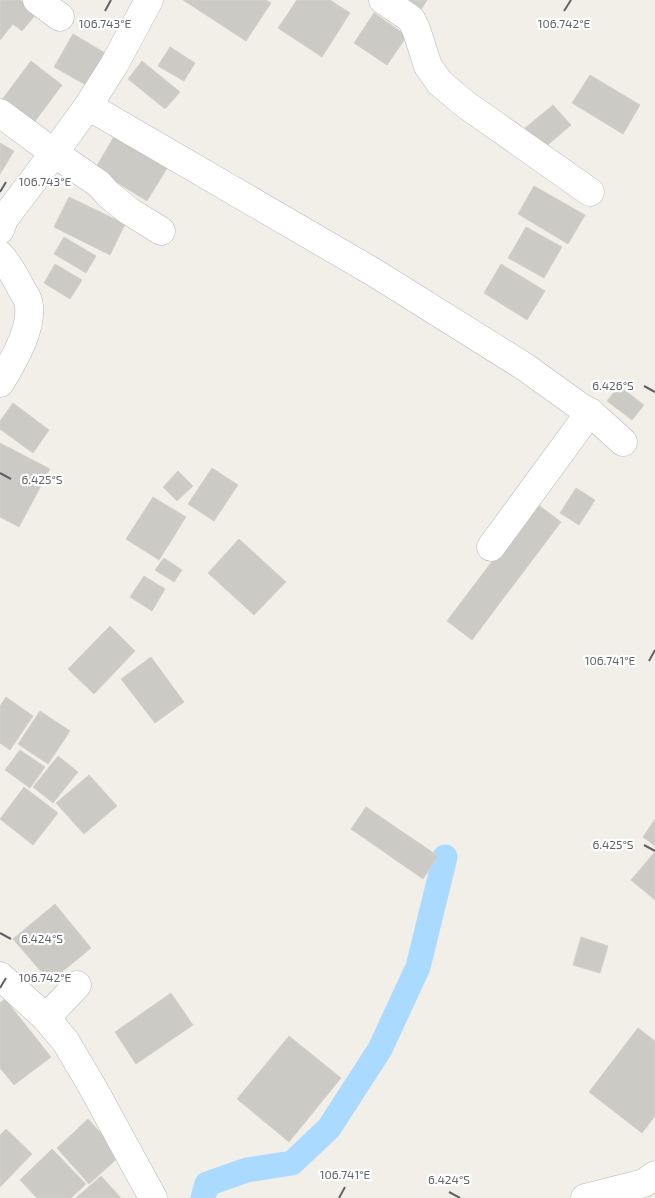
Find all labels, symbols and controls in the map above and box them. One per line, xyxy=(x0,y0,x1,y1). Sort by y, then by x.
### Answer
text: 106.743°E xyxy=(79,16,132,30)
text: 106.742°E xyxy=(538,16,591,30)
text: 106.743°E xyxy=(19,174,72,188)
text: 6.426°S xyxy=(592,378,634,392)
text: 6.425°S xyxy=(21,472,63,486)
text: 106.741°E xyxy=(585,653,636,667)
text: 6.425°S xyxy=(592,837,634,851)
text: 6.424°S xyxy=(21,931,63,945)
text: 106.742°E xyxy=(19,970,72,984)
text: 106.741°E xyxy=(320,1167,371,1181)
text: 6.424°S xyxy=(428,1172,470,1186)

